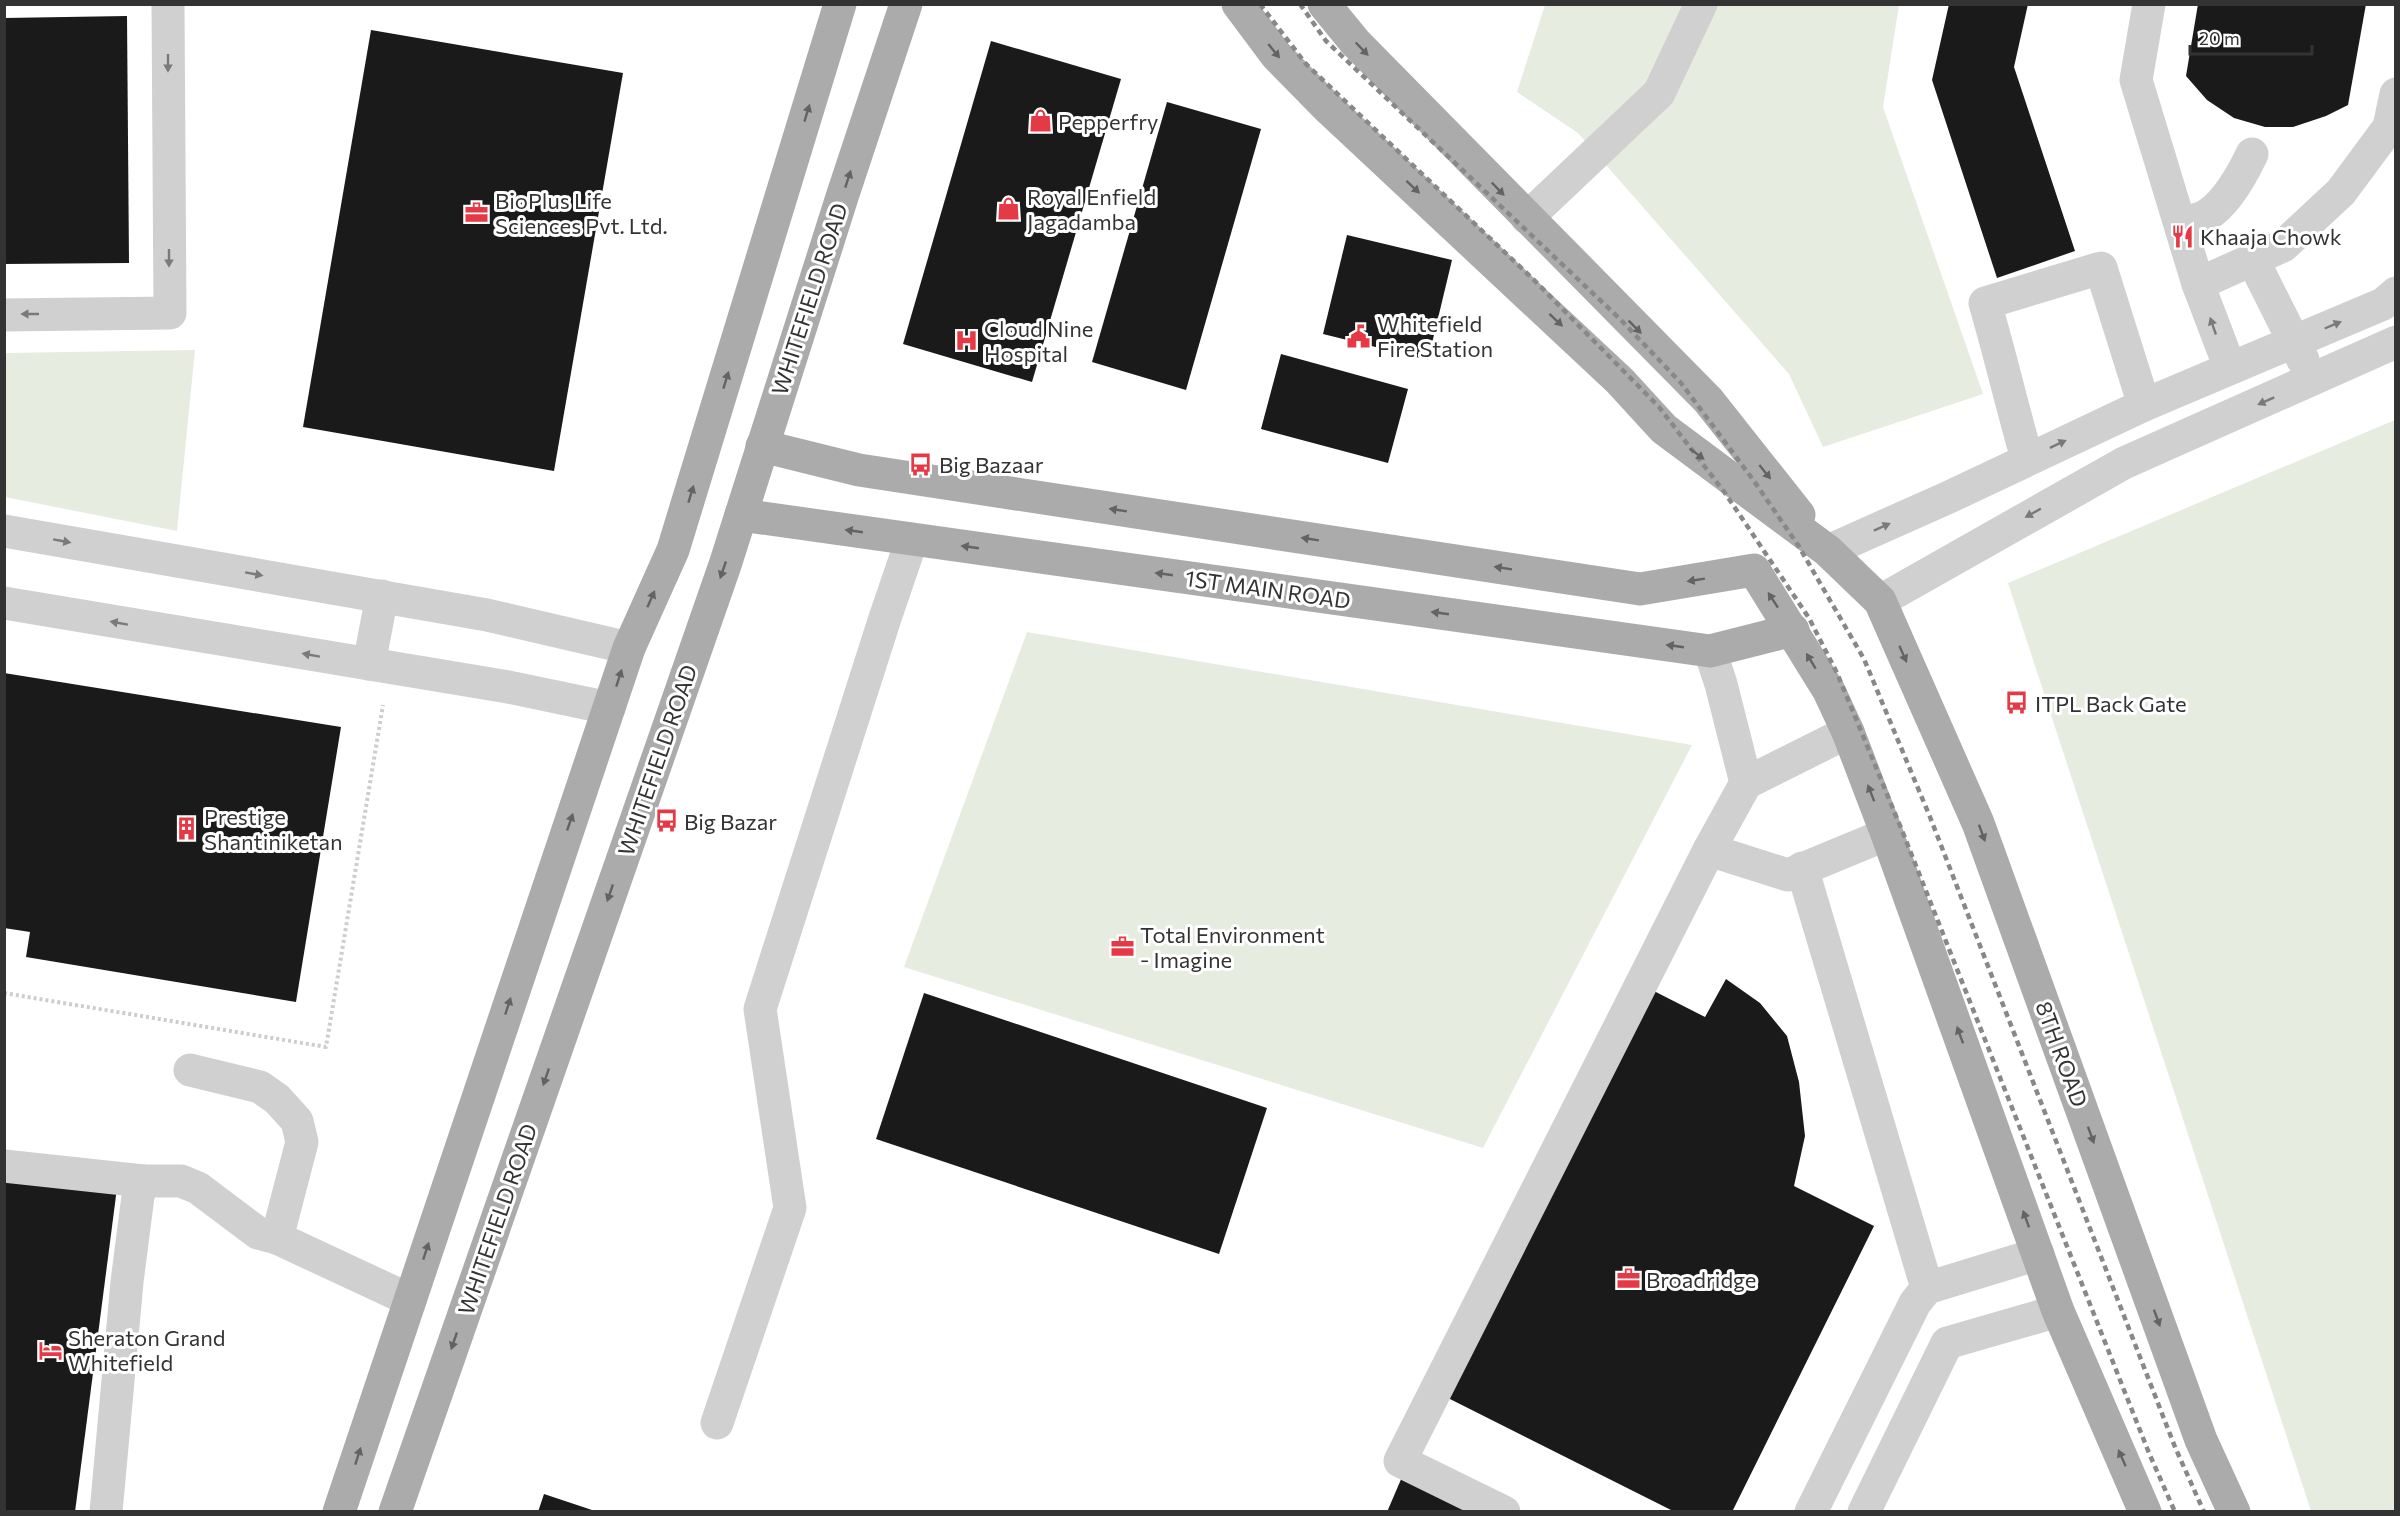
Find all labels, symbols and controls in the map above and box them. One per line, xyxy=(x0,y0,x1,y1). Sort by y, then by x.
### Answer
scale bar xyxy=(2190,18,2312,56)
text: 20 m xyxy=(2199,27,2240,49)
one-way arrow xyxy=(1354,41,1368,55)
one-way arrow xyxy=(1267,43,1280,59)
one-way arrow xyxy=(163,53,173,72)
one-way arrow xyxy=(803,104,812,122)
shop icon: Pepperfry xyxy=(1027,108,1053,134)
place label: Pepperfry xyxy=(1058,108,1158,135)
one-way arrow xyxy=(844,170,853,188)
one-way arrow xyxy=(1405,180,1420,193)
one-way arrow xyxy=(1491,181,1505,196)
place label: Royal Enfield Jagadamba xyxy=(1027,183,1156,235)
place label: BioPlus Life Sciences Pvt. Ltd. xyxy=(495,187,668,239)
shop icon: Royal Enfield Jagadamba xyxy=(996,196,1022,222)
office icon: BioPlus Life Sciences Pvt. Ltd. xyxy=(464,200,490,226)
street label: WHITEFIELD ROAD xyxy=(765,200,853,398)
restaurant icon: Khaaja Chowk xyxy=(2169,223,2195,249)
place label: Khaaja Chowk xyxy=(2200,223,2342,250)
one-way arrow xyxy=(164,248,174,267)
one-way arrow xyxy=(20,309,39,319)
place label: Whitefield Fire Station xyxy=(1377,310,1493,362)
one-way arrow xyxy=(1548,313,1563,327)
place label: Cloud Nine Hospital xyxy=(984,315,1093,367)
one-way arrow xyxy=(2208,317,2218,335)
one-way arrow xyxy=(1628,320,1642,335)
one-way arrow xyxy=(2324,320,2342,329)
public building icon: Whitefield Fire Station xyxy=(1346,323,1372,349)
hospital icon: Cloud Nine Hospital xyxy=(953,328,979,354)
one-way arrow xyxy=(722,371,731,389)
one-way arrow xyxy=(2256,396,2274,406)
one-way arrow xyxy=(2049,439,2067,449)
one-way arrow xyxy=(1689,447,1705,460)
bus stop icon: Big Bazaar xyxy=(908,451,934,477)
place label: Big Bazaar xyxy=(939,451,1044,478)
one-way arrow xyxy=(1758,464,1771,479)
one-way arrow xyxy=(687,485,696,503)
one-way arrow xyxy=(1108,505,1127,514)
one-way arrow xyxy=(2025,508,2042,518)
one-way arrow xyxy=(1873,523,1890,532)
one-way arrow xyxy=(845,526,864,535)
one-way arrow xyxy=(1301,534,1320,543)
one-way arrow xyxy=(53,537,72,546)
one-way arrow xyxy=(961,543,980,552)
one-way arrow xyxy=(718,561,727,579)
street label: 1ST MAIN ROAD xyxy=(1184,564,1352,614)
one-way arrow xyxy=(1494,564,1513,573)
one-way arrow xyxy=(245,570,264,579)
one-way arrow xyxy=(1154,570,1173,579)
one-way arrow xyxy=(1686,575,1705,584)
one-way arrow xyxy=(647,590,657,608)
one-way arrow xyxy=(1768,592,1779,608)
one-way arrow xyxy=(1430,609,1449,618)
one-way arrow xyxy=(109,618,128,627)
one-way arrow xyxy=(1665,642,1684,651)
one-way arrow xyxy=(1899,646,1908,663)
one-way arrow xyxy=(302,650,321,659)
one-way arrow xyxy=(1806,652,1816,669)
street label: WHITEFIELD ROAD xyxy=(612,661,702,859)
one-way arrow xyxy=(615,669,625,687)
bus stop icon: ITPL Back Gate xyxy=(2004,690,2030,716)
place label: ITPL Back Gate xyxy=(2035,690,2187,717)
one-way arrow xyxy=(1866,784,1875,802)
place label: Prestige Shantiniketan xyxy=(204,803,343,855)
bus stop icon: Big Bazar xyxy=(653,808,679,834)
place label: Big Bazar xyxy=(684,808,777,835)
one-way arrow xyxy=(566,813,576,831)
building icon: Prestige Shantiniketan xyxy=(173,816,199,842)
one-way arrow xyxy=(1977,824,1987,842)
one-way arrow xyxy=(605,884,615,902)
place label: Total Environment - Imagine xyxy=(1140,921,1325,973)
office icon: Total Environment - Imagine xyxy=(1109,934,1135,960)
one-way arrow xyxy=(504,997,513,1015)
street label: 8TH ROAD xyxy=(2030,997,2094,1111)
one-way arrow xyxy=(1954,1026,1964,1044)
one-way arrow xyxy=(541,1068,551,1086)
street label: WHITEFIELD ROAD xyxy=(452,1120,542,1318)
one-way arrow xyxy=(2086,1126,2096,1144)
one-way arrow xyxy=(2020,1210,2030,1228)
one-way arrow xyxy=(422,1242,432,1260)
office icon: Broadridge xyxy=(1615,1266,1641,1292)
place label: Broadridge xyxy=(1646,1266,1756,1293)
one-way arrow xyxy=(2153,1309,2163,1327)
place label: Sheraton Grand Whitefield xyxy=(68,1324,226,1376)
one-way arrow xyxy=(449,1332,459,1350)
hotel icon: Sheraton Grand Whitefield xyxy=(37,1337,63,1363)
one-way arrow xyxy=(354,1447,363,1465)
one-way arrow xyxy=(2117,1449,2126,1467)

